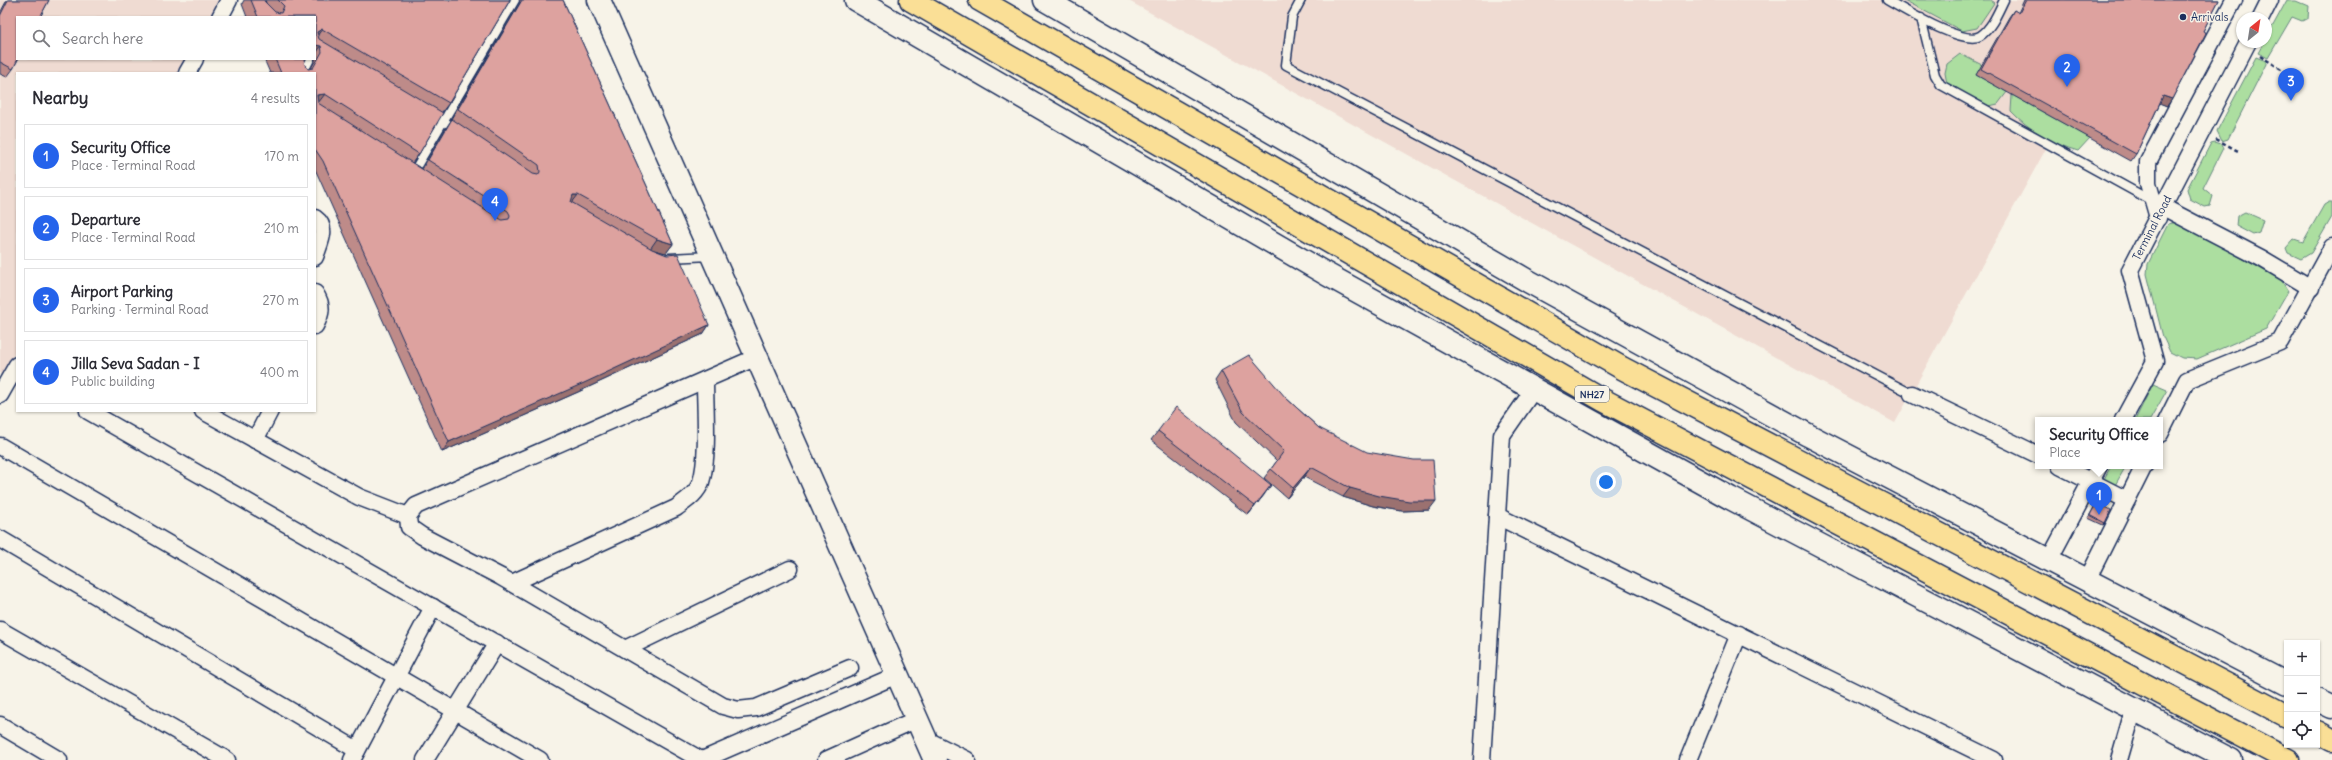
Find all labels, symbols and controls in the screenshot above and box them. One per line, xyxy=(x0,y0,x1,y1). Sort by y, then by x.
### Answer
place label: Arrivals xyxy=(2191,10,2229,24)
marker: Arrivals xyxy=(2178,12,2188,22)
north arrow xyxy=(2236,12,2272,48)
search box xyxy=(16,16,316,60)
icon: search xyxy=(30,27,52,49)
text: Search here xyxy=(62,29,143,48)
pin: 2 xyxy=(2054,54,2080,87)
pin: 3 xyxy=(2278,68,2304,101)
text: Nearby xyxy=(32,87,88,109)
text: 4 results xyxy=(251,90,300,107)
text: Security Office xyxy=(71,138,171,157)
text: 1 xyxy=(43,148,49,165)
text: 170 m xyxy=(264,148,299,165)
text: Place · Terminal Road xyxy=(71,157,196,174)
pin: 4 xyxy=(482,188,508,221)
street label: Terminal Road xyxy=(2129,193,2175,263)
text: Departure xyxy=(71,210,141,229)
text: 2 xyxy=(42,220,50,237)
text: 210 m xyxy=(264,220,299,237)
text: Place · Terminal Road xyxy=(71,229,196,246)
text: Airport Parking xyxy=(71,282,173,301)
text: 3 xyxy=(42,292,50,309)
text: 270 m xyxy=(262,292,299,309)
text: Parking · Terminal Road xyxy=(71,301,209,318)
text: Jilla Seva Sadan - I xyxy=(71,354,200,373)
text: 4 xyxy=(42,364,50,381)
text: 400 m xyxy=(260,364,299,381)
text: Public building xyxy=(71,373,155,390)
road number: NH27 xyxy=(1575,386,1609,402)
popup xyxy=(2035,417,2163,469)
text: Security Office xyxy=(2049,425,2149,444)
text: Place xyxy=(2049,444,2081,461)
your location xyxy=(1596,472,1616,492)
pin: 1 xyxy=(2086,482,2112,515)
map controls xyxy=(2284,640,2320,748)
button: + xyxy=(2284,640,2320,676)
button: − xyxy=(2284,676,2320,712)
button: locate xyxy=(2284,712,2320,748)

